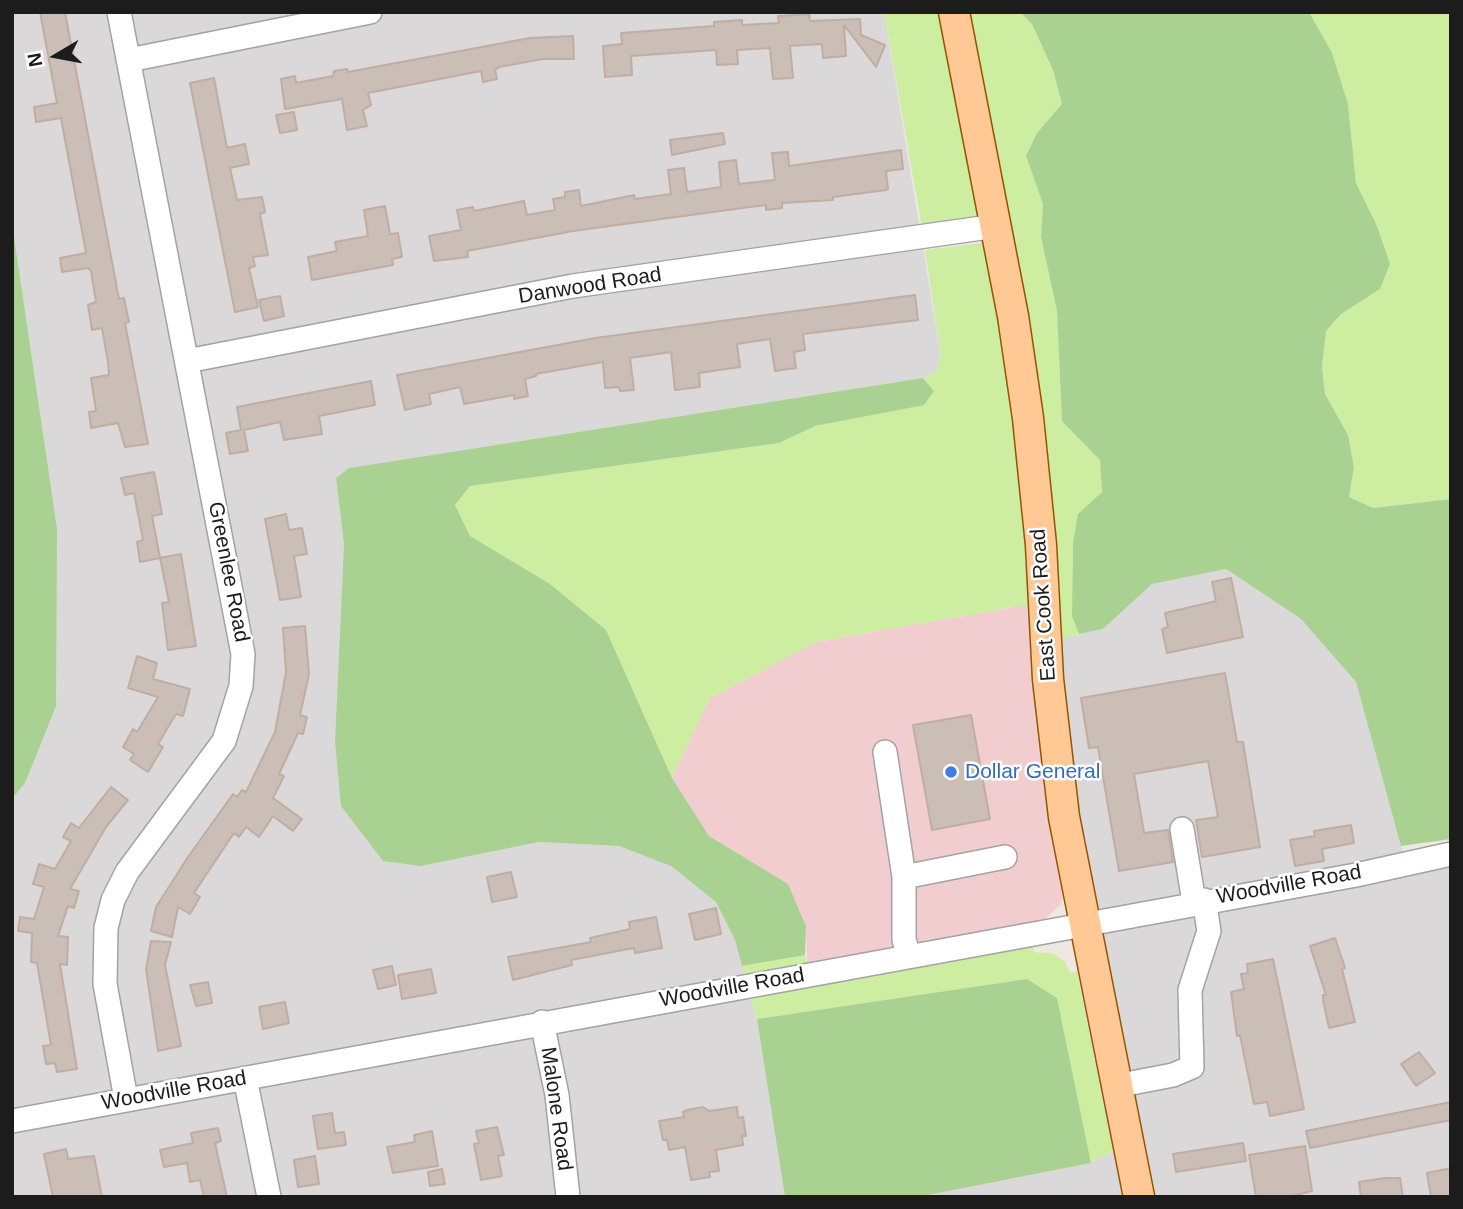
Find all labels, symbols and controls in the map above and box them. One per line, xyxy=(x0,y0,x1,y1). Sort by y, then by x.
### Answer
north arrow xyxy=(21,21,91,91)
text: N xyxy=(23,51,46,68)
street label: Danwood Road xyxy=(517,262,663,310)
street label: Greenlee Road xyxy=(202,500,254,644)
street label: East Cook Road xyxy=(1026,528,1062,682)
place label: Dollar General xyxy=(965,759,1100,785)
marker: Dollar General xyxy=(943,764,959,780)
street label: Woodville Road xyxy=(1215,860,1363,910)
street label: Woodville Road xyxy=(658,963,806,1013)
street label: Malone Road xyxy=(535,1045,577,1173)
street label: Woodville Road xyxy=(100,1066,248,1116)

